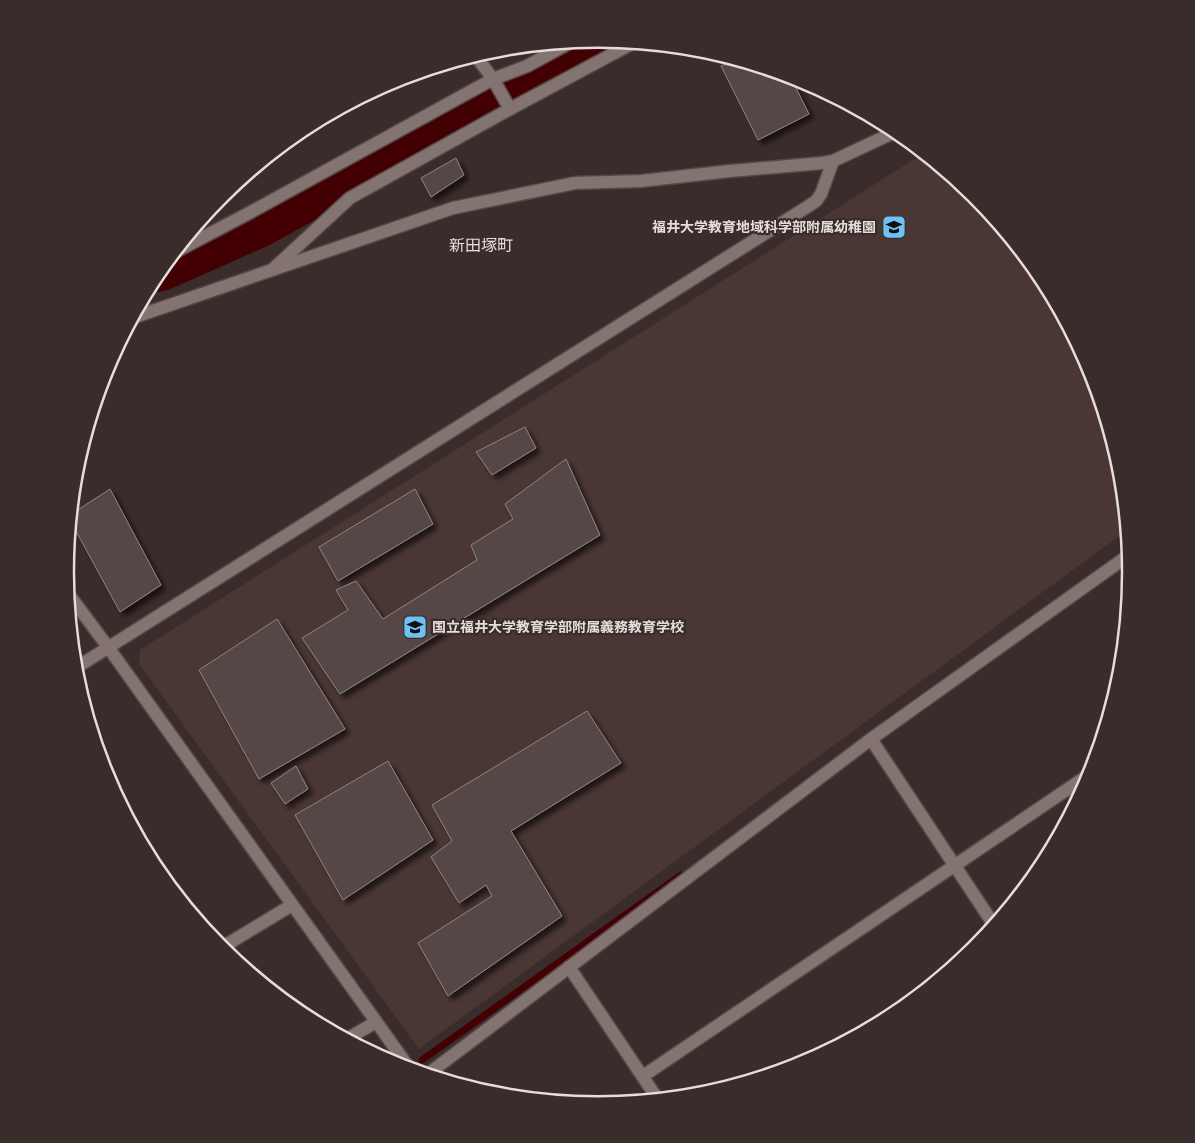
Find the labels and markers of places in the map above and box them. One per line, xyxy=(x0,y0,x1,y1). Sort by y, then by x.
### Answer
school or university icon: 福井大学教育地域科学部附属幼稚園 xyxy=(881,214,907,240)
place label: 福井大学教育地域科学部附属幼稚園 xyxy=(652,217,876,237)
school or university icon: 国立福井大学教育学部附属義務教育学校 xyxy=(402,614,428,640)
place label: 国立福井大学教育学部附属義務教育学校 xyxy=(432,617,684,637)

